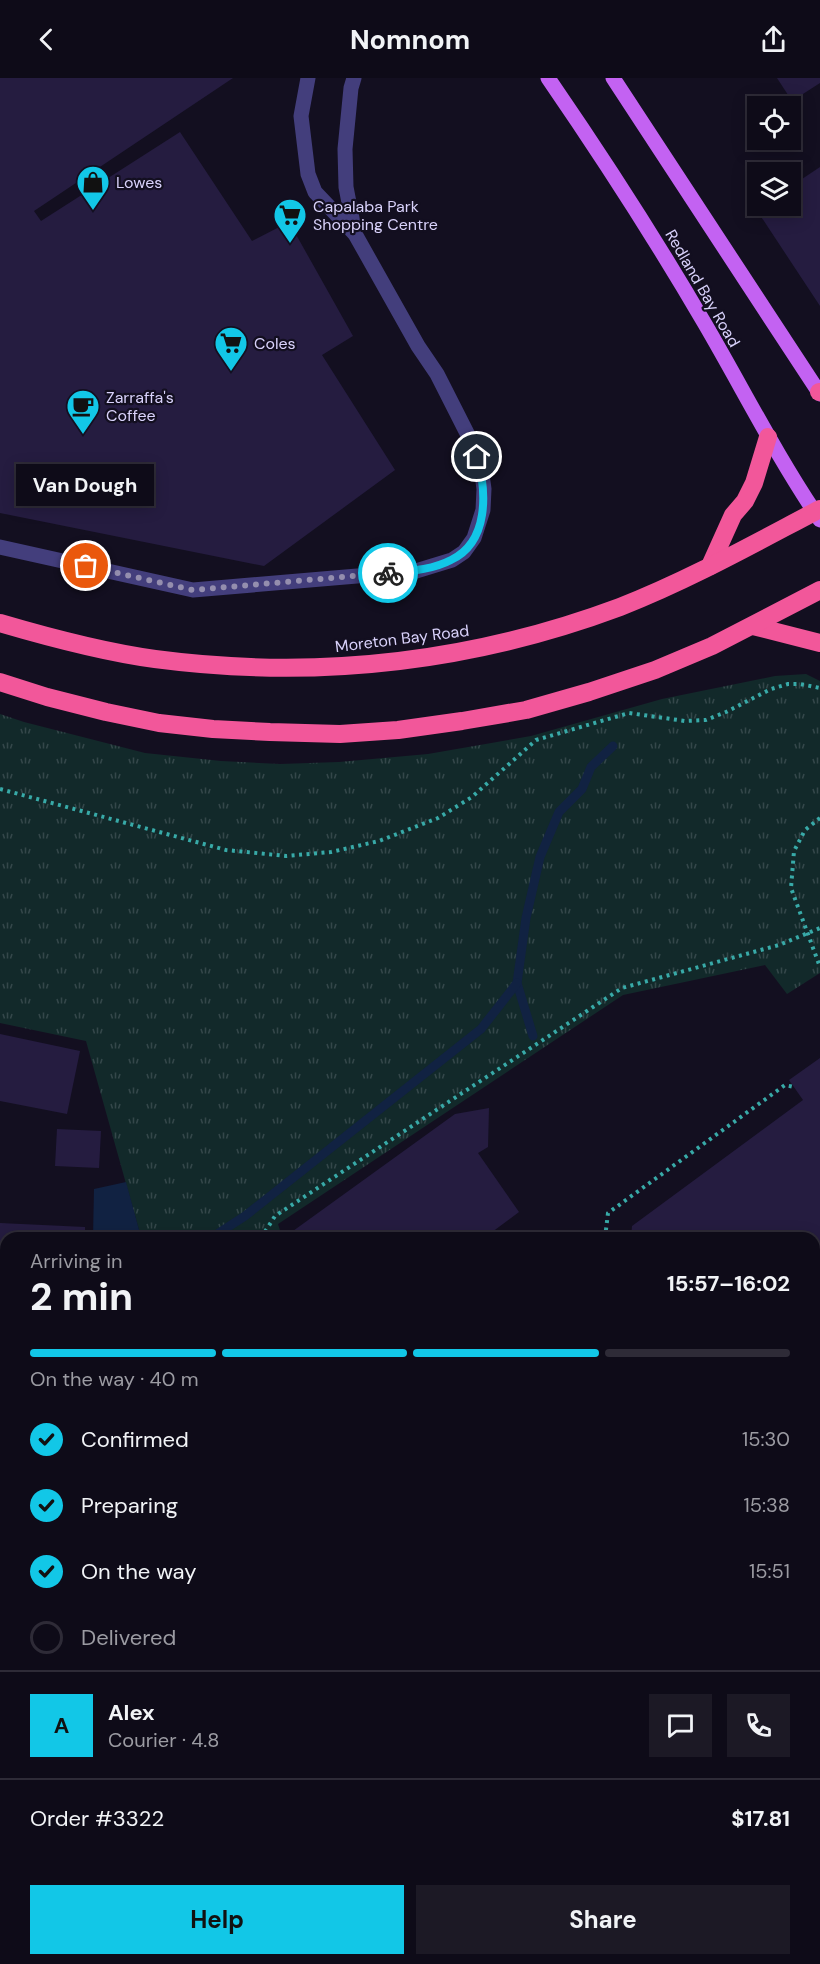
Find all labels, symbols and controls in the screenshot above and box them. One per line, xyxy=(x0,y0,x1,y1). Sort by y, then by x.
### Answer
text: Nomnom xyxy=(350,22,470,57)
icon: back xyxy=(30,23,63,56)
icon: share xyxy=(757,23,790,56)
map controls xyxy=(747,96,801,216)
button: locate xyxy=(747,96,801,150)
button: layers xyxy=(747,162,801,216)
shop icon: Lowes xyxy=(75,164,111,211)
place label: Lowes xyxy=(116,172,162,193)
place label: Capalaba Park Shopping Centre xyxy=(313,196,438,235)
supermarket icon: Capalaba Park Shopping Centre xyxy=(272,197,308,244)
street label: Redland Bay Road xyxy=(660,226,745,351)
supermarket icon: Coles xyxy=(213,325,249,372)
place label: Coles xyxy=(254,333,296,354)
place label: Zarraffa's Coffee xyxy=(106,387,174,426)
cafe icon: Zarraffa's Coffee xyxy=(65,388,101,435)
pin xyxy=(451,431,502,482)
icon: home xyxy=(460,440,493,473)
callout: Van Dough xyxy=(17,464,155,506)
text: Van Dough xyxy=(33,472,137,498)
pin xyxy=(60,540,111,591)
courier xyxy=(358,543,418,603)
icon: bag xyxy=(69,549,102,582)
icon: bike xyxy=(372,557,405,590)
street label: Moreton Bay Road xyxy=(334,620,470,657)
text: Arriving in xyxy=(30,1248,122,1274)
text: 15:57–16:02 xyxy=(667,1269,790,1298)
text: 2 min xyxy=(30,1271,133,1322)
text: On the way · 40 m xyxy=(30,1366,198,1392)
icon: check xyxy=(30,1423,63,1456)
text: Confirmed xyxy=(81,1425,189,1454)
text: 15:30 xyxy=(742,1426,790,1452)
icon: check xyxy=(30,1489,63,1522)
text: Preparing xyxy=(81,1491,178,1520)
text: 15:38 xyxy=(744,1492,790,1518)
icon: check xyxy=(30,1555,63,1588)
text: On the way xyxy=(81,1557,196,1586)
text: 15:51 xyxy=(749,1558,790,1584)
text: Delivered xyxy=(81,1623,176,1652)
button: chat xyxy=(649,1694,712,1757)
button: phone xyxy=(727,1694,790,1757)
text: Alex xyxy=(108,1698,155,1727)
text: A xyxy=(54,1711,69,1740)
text: Courier · 4.8 xyxy=(108,1727,219,1753)
text: Order #3322 xyxy=(30,1804,164,1833)
text: $17.81 xyxy=(731,1804,790,1833)
button: Help xyxy=(30,1885,404,1954)
button: Share xyxy=(416,1885,790,1954)

